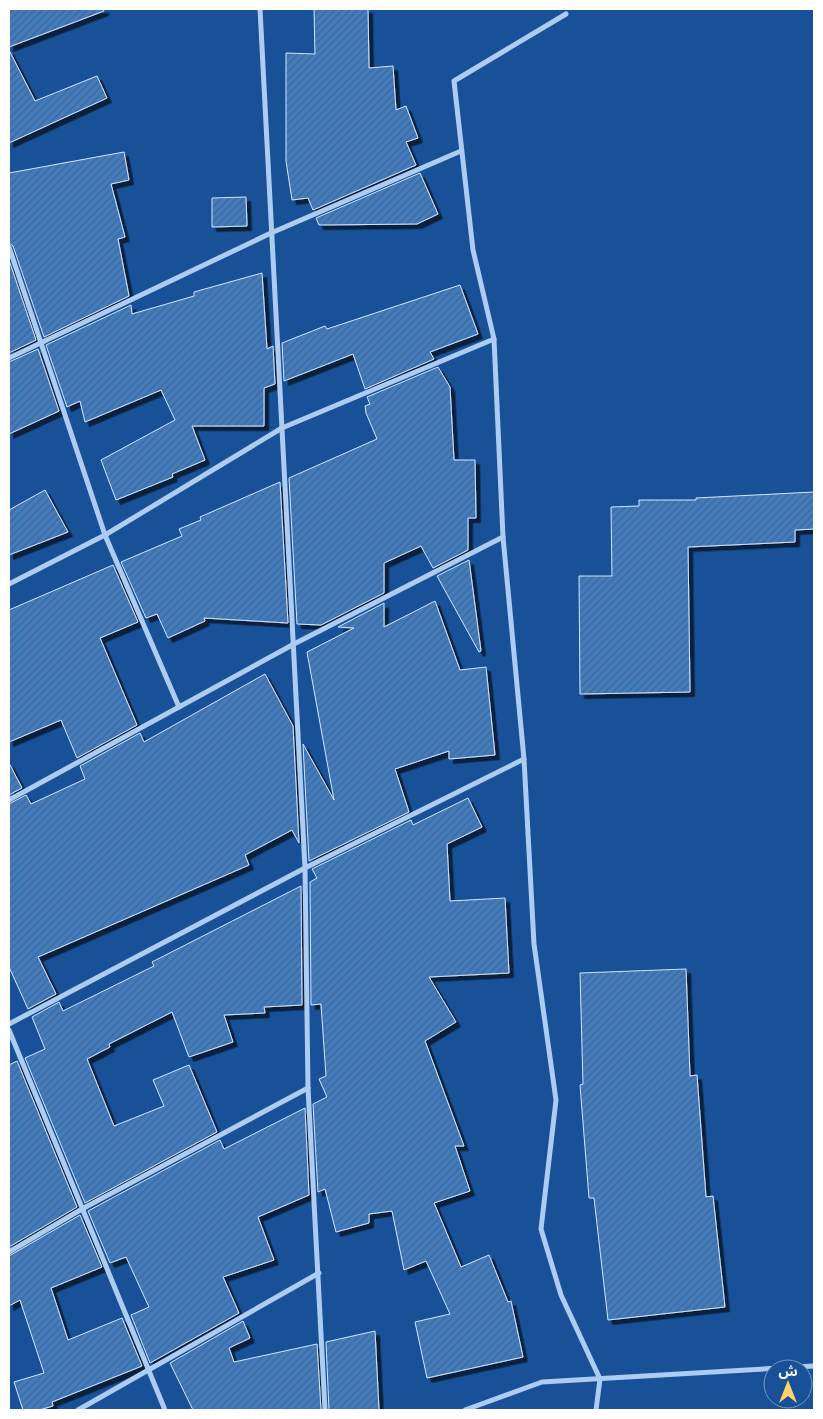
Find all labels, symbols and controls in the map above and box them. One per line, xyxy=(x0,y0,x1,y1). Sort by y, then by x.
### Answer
north arrow xyxy=(763,1359,813,1409)
text: ش xyxy=(778,1363,798,1379)

